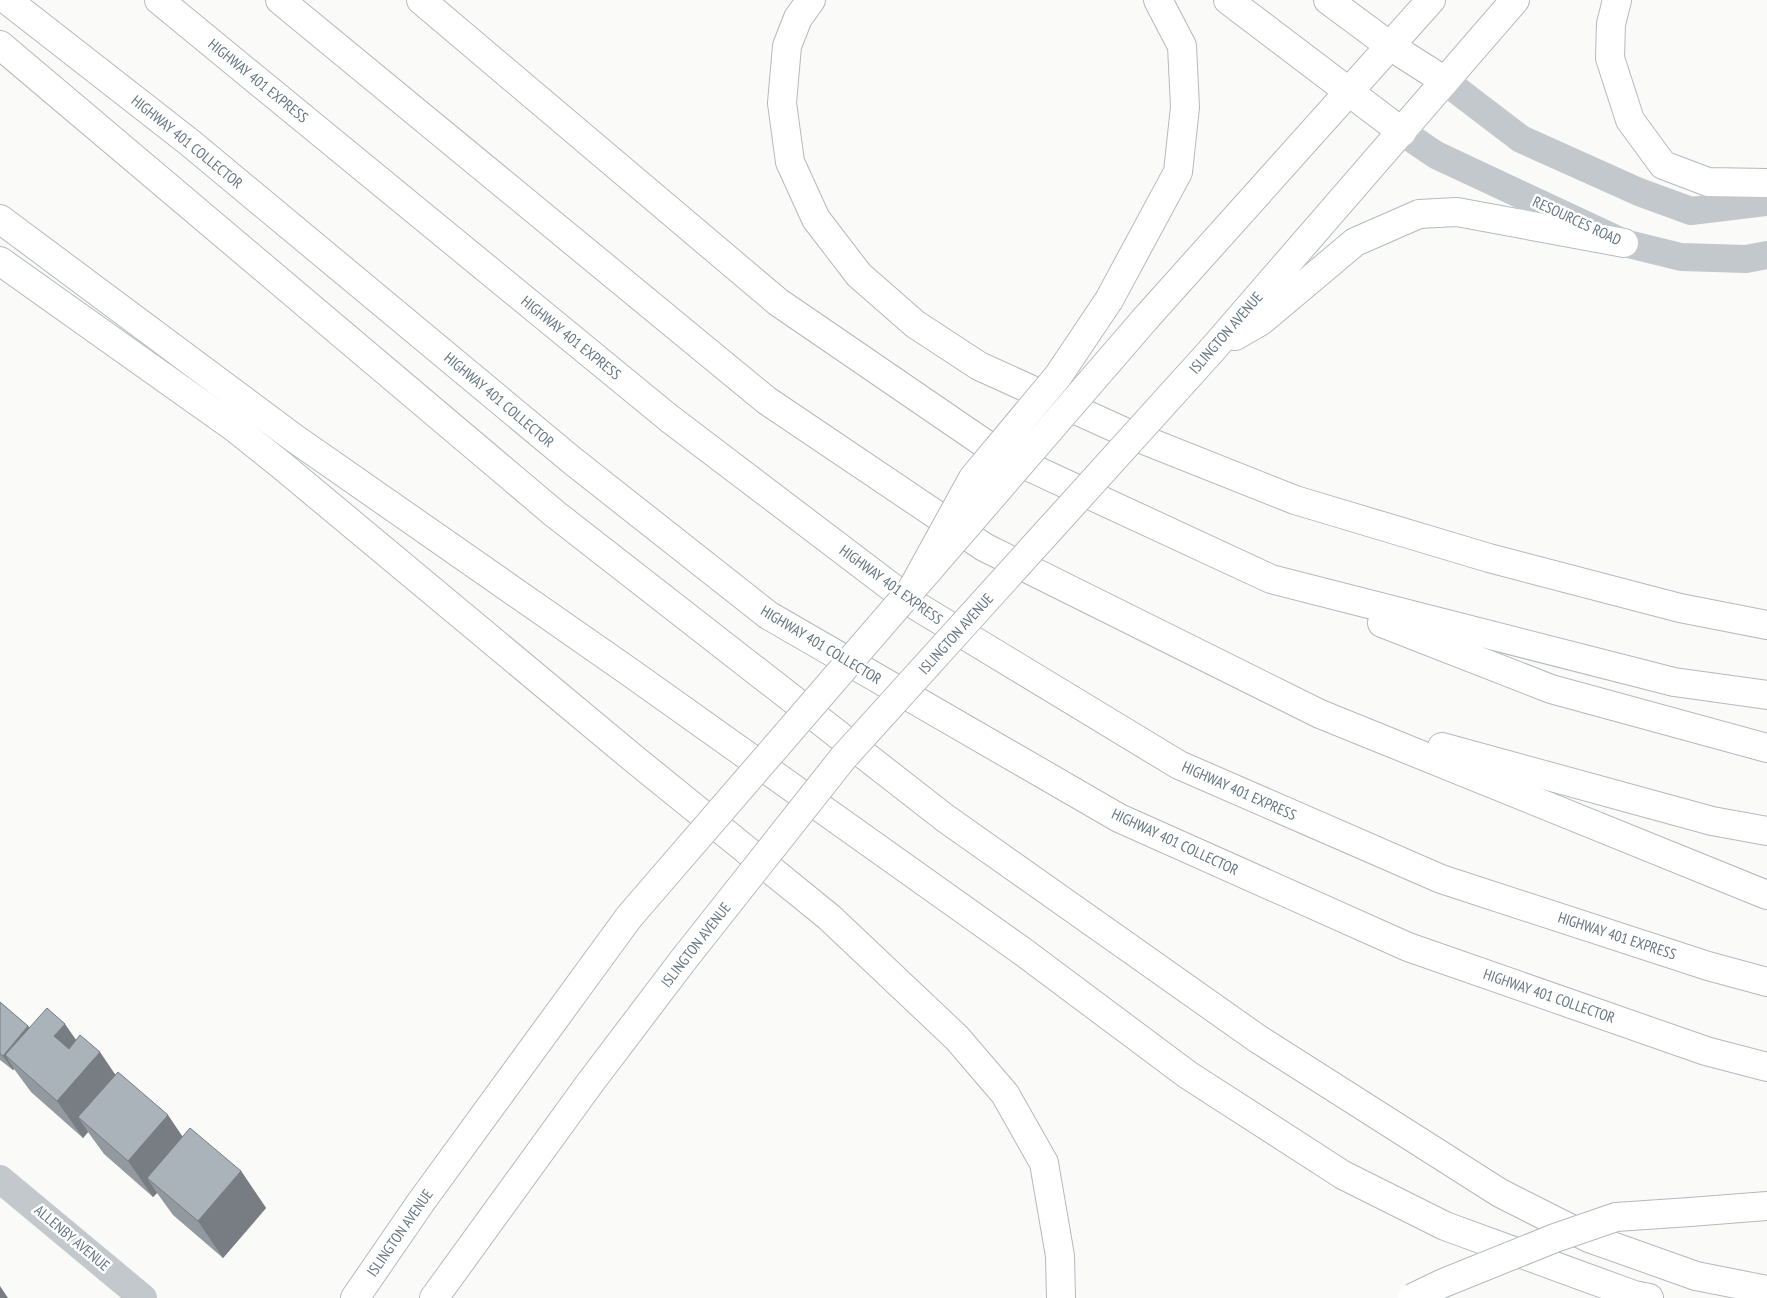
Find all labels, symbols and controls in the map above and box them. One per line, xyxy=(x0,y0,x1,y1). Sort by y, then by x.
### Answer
street label: HIGHWAY 401 EXPRESS xyxy=(204,34,312,127)
street label: HIGHWAY 401 COLLECTOR xyxy=(128,91,247,192)
street label: RESOURCES ROAD xyxy=(1530,192,1625,249)
street label: ISLINGTON AVENUE xyxy=(1185,288,1266,378)
street label: HIGHWAY 401 EXPRESS xyxy=(517,291,625,384)
street label: HIGHWAY 401 COLLECTOR xyxy=(440,348,558,451)
street label: HIGHWAY 401 EXPRESS xyxy=(836,541,947,628)
street label: ISLINGTON AVENUE xyxy=(914,589,997,678)
street label: HIGHWAY 401 COLLECTOR xyxy=(757,601,885,688)
street label: HIGHWAY 401 EXPRESS xyxy=(1179,757,1299,824)
street label: HIGHWAY 401 COLLECTOR xyxy=(1109,804,1242,879)
street label: ISLINGTON AVENUE xyxy=(657,898,735,991)
street label: HIGHWAY 401 EXPRESS xyxy=(1556,907,1679,964)
street label: HIGHWAY 401 COLLECTOR xyxy=(1481,964,1617,1027)
street label: ISLINGTON AVENUE xyxy=(362,1185,437,1280)
street label: ALLENBY AVENUE xyxy=(31,1201,114,1275)

